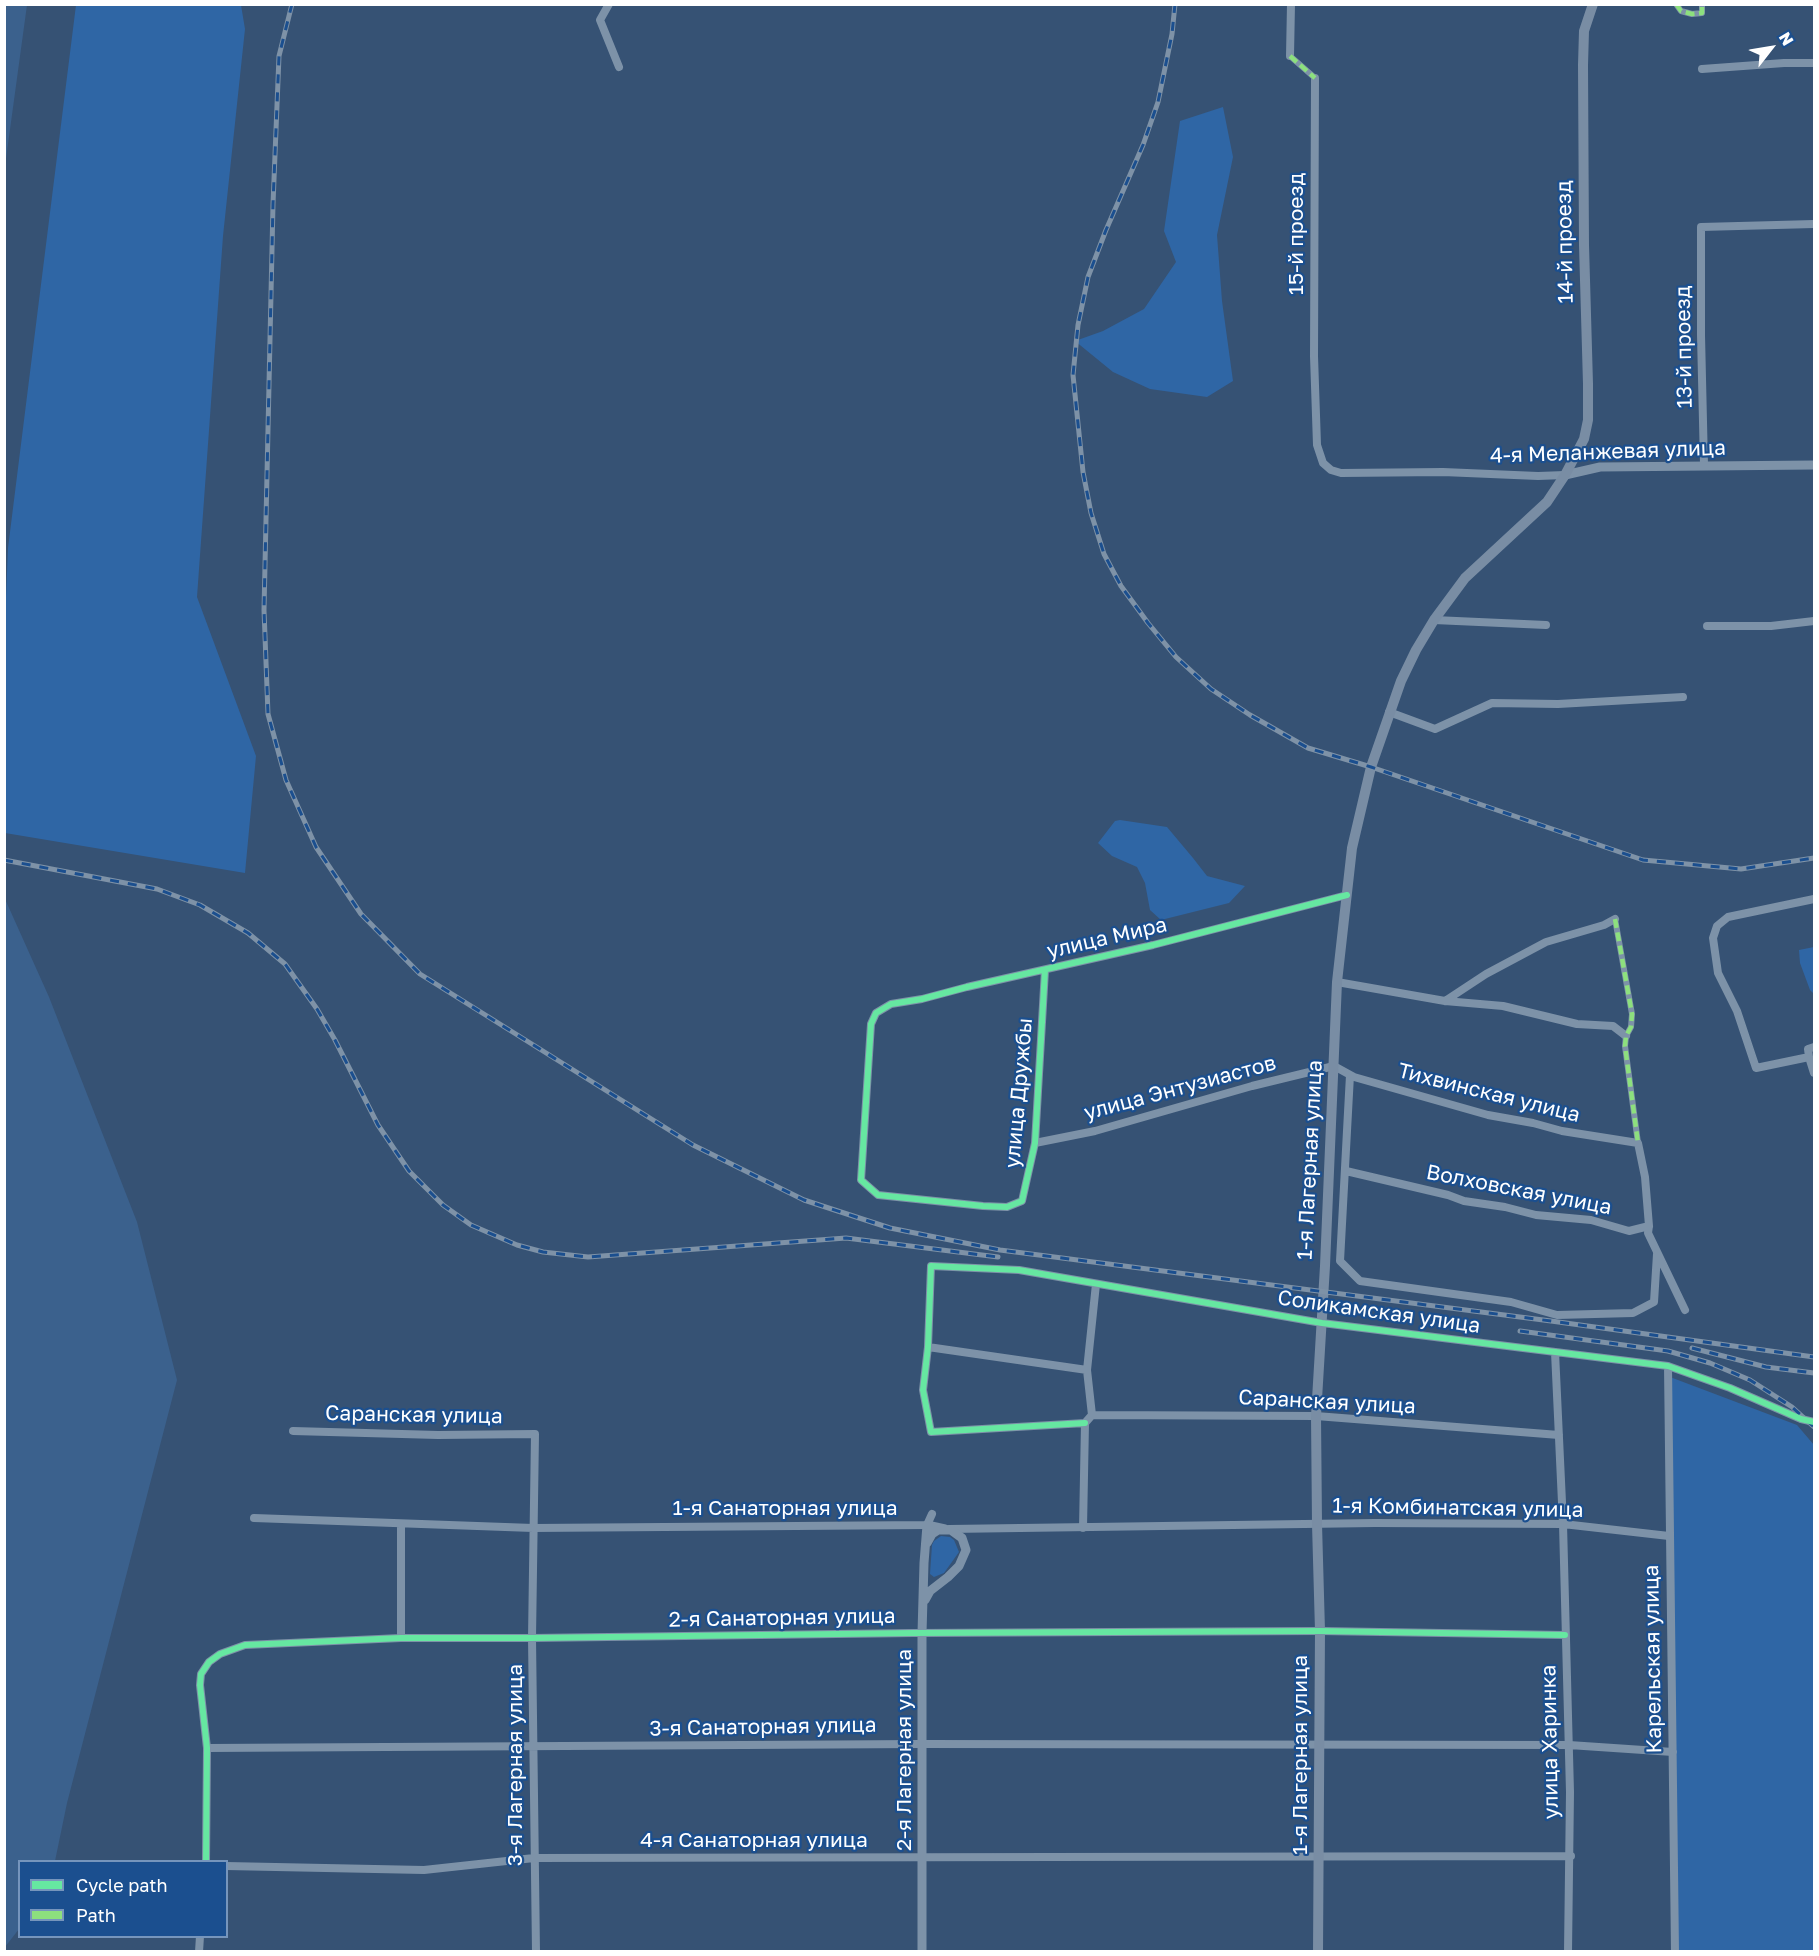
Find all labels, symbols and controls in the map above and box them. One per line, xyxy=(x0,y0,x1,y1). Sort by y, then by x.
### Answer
north arrow xyxy=(1741,18,1801,78)
text: N xyxy=(1775,28,1798,49)
street label: 15-й проезд xyxy=(1283,173,1309,295)
street label: 14-й проезд xyxy=(1551,180,1579,304)
street label: 13-й проезд xyxy=(1670,286,1698,408)
street label: 4-я Меланжевая улица xyxy=(1490,435,1726,469)
street label: улица Мира xyxy=(1045,912,1169,964)
street label: улица Дружбы xyxy=(1000,1017,1038,1169)
street label: улица Энтузиастов xyxy=(1081,1050,1279,1126)
street label: Тихвинская улица xyxy=(1395,1058,1583,1128)
street label: 1-я Лагерная улица xyxy=(1292,1059,1328,1261)
street label: Волховская улица xyxy=(1424,1160,1614,1220)
street label: Соликамская улица xyxy=(1276,1285,1482,1339)
street label: Саранская улица xyxy=(1238,1385,1416,1419)
street label: Саранская улица xyxy=(325,1401,503,1429)
street label: 1-я Комбинатская улица xyxy=(1332,1493,1584,1523)
street label: 1-я Санаторная улица xyxy=(672,1495,898,1521)
street label: Карельская улица xyxy=(1639,1564,1667,1754)
street label: 2-я Санаторная улица xyxy=(668,1603,896,1633)
street label: 2-я Лагерная улица xyxy=(891,1649,917,1851)
street label: 1-я Лагерная улица xyxy=(1287,1655,1313,1855)
street label: 3-я Лагерная улица xyxy=(502,1664,528,1866)
street label: улица Харинка xyxy=(1536,1665,1564,1819)
street label: 3-я Санаторная улица xyxy=(649,1712,877,1742)
street label: 4-я Санаторная улица xyxy=(640,1827,868,1853)
legend xyxy=(18,1860,228,1938)
text: Cycle path xyxy=(76,1874,168,1896)
text: Path xyxy=(76,1904,116,1926)

